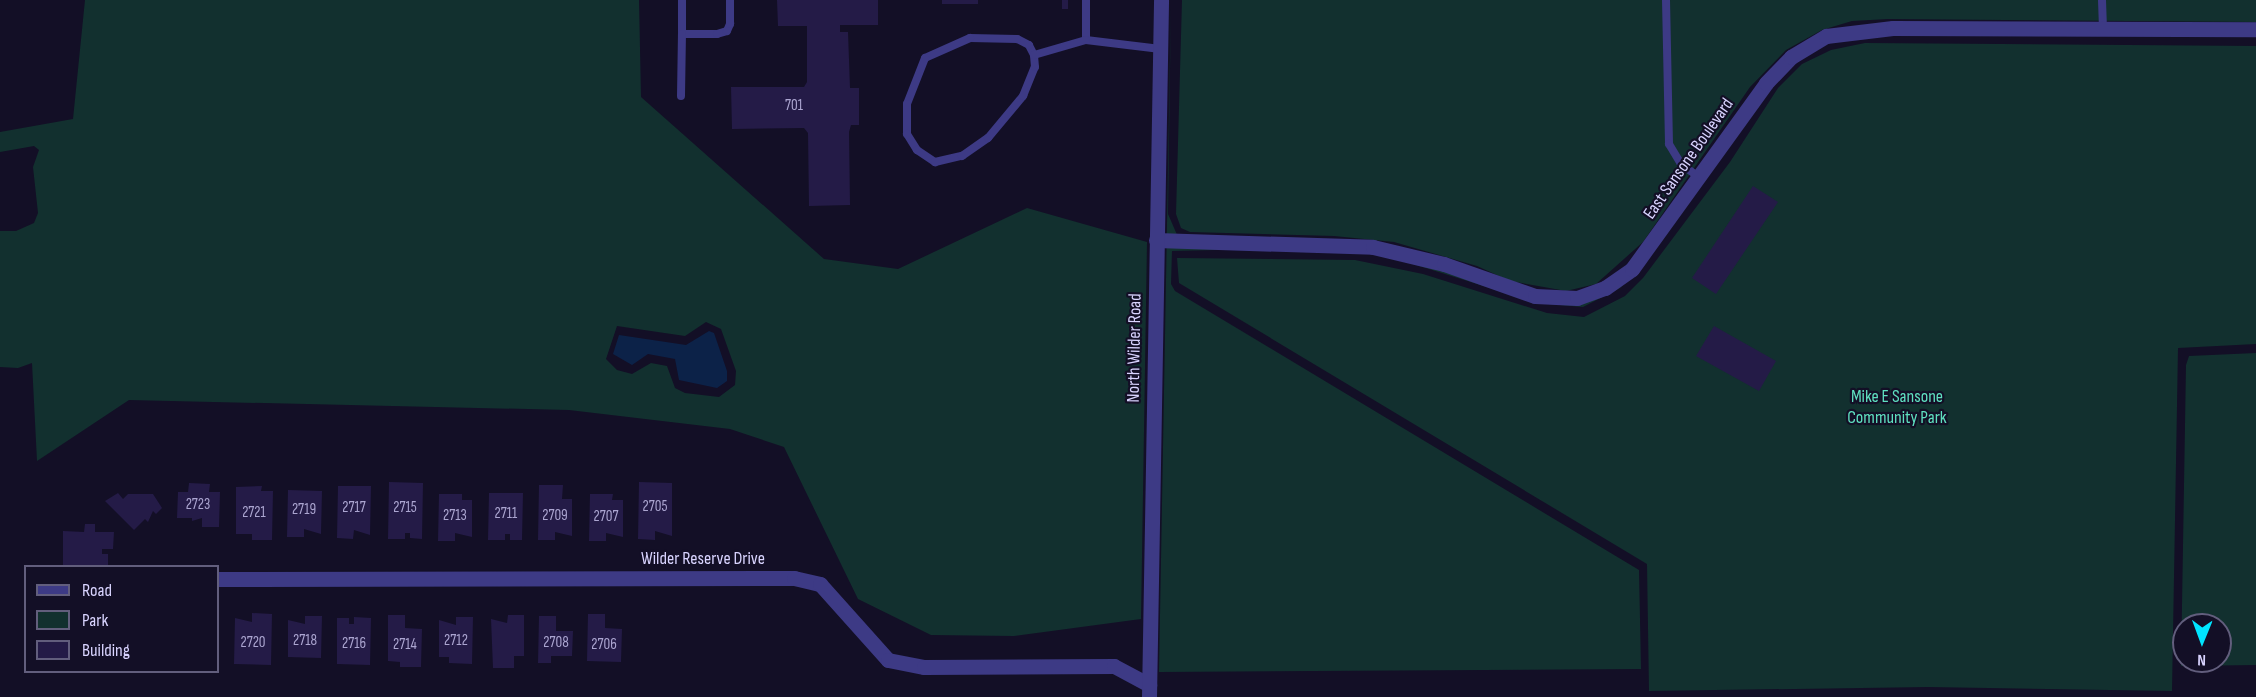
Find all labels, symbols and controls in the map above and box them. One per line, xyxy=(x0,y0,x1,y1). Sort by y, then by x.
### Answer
street label: East Sansone Boulevard xyxy=(1639,94,1739,224)
house number: 701 xyxy=(785,97,803,115)
street label: North Wilder Road xyxy=(1123,293,1147,403)
park label: Mike E Sansone Community Park xyxy=(1847,387,1947,430)
house number: 2723 xyxy=(186,496,210,514)
house number: 2705 xyxy=(643,498,667,516)
house number: 2717 xyxy=(342,499,366,517)
house number: 2715 xyxy=(393,499,417,517)
house number: 2719 xyxy=(292,501,316,519)
house number: 2721 xyxy=(242,504,266,522)
house number: 2711 xyxy=(495,505,517,523)
house number: 2713 xyxy=(443,507,467,525)
house number: 2709 xyxy=(542,507,568,525)
house number: 2707 xyxy=(594,508,618,526)
street label: Wilder Reserve Drive xyxy=(641,548,765,570)
legend xyxy=(24,565,219,673)
text: Road xyxy=(82,580,112,601)
text: Park xyxy=(82,610,108,631)
north arrow xyxy=(2172,613,2232,673)
house number: 2718 xyxy=(293,632,317,650)
house number: 2712 xyxy=(444,632,468,650)
house number: 2720 xyxy=(240,634,266,652)
house number: 2708 xyxy=(543,634,569,652)
house number: 2716 xyxy=(342,635,366,653)
house number: 2714 xyxy=(393,636,417,654)
house number: 2706 xyxy=(591,636,617,654)
text: Building xyxy=(82,640,130,661)
text: N xyxy=(2197,650,2206,669)

